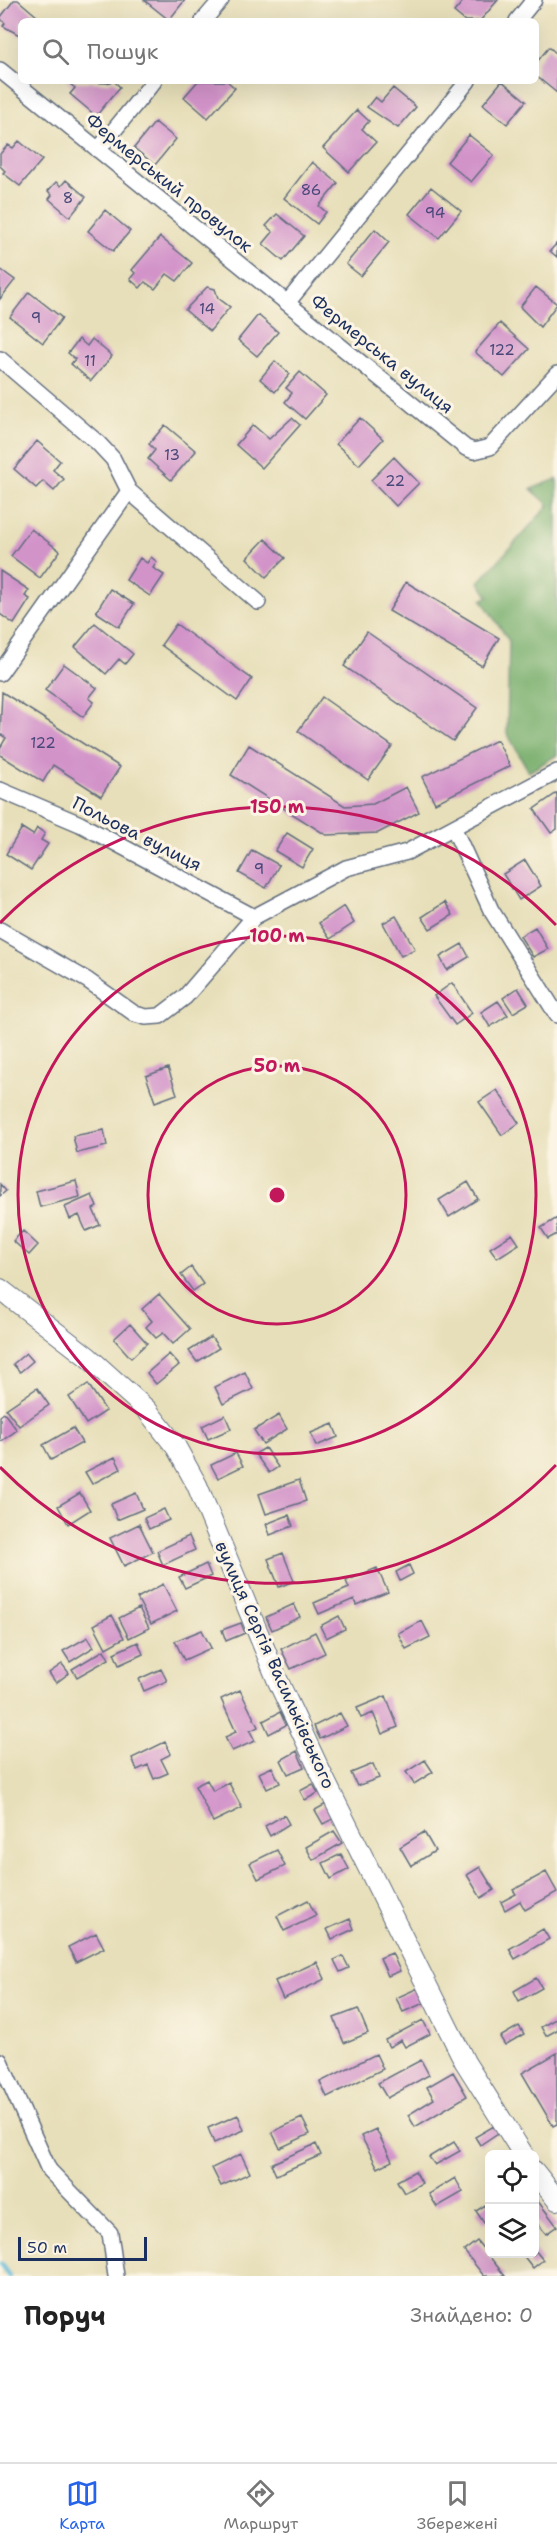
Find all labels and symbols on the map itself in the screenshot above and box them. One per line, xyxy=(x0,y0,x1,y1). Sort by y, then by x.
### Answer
street label: Фермерський провулок xyxy=(80,108,258,258)
house number: 86 xyxy=(301,180,321,200)
house number: 8 xyxy=(63,188,73,208)
house number: 94 xyxy=(425,203,445,223)
street label: Фермерська вулиця xyxy=(306,289,458,419)
house number: 14 xyxy=(199,299,215,319)
house number: 9 xyxy=(31,308,41,328)
house number: 122 xyxy=(489,340,515,360)
house number: 11 xyxy=(84,351,96,371)
house number: 13 xyxy=(164,445,180,465)
house number: 22 xyxy=(385,471,405,491)
house number: 122 xyxy=(30,733,56,753)
street label: Польова вулиця xyxy=(68,791,206,877)
text: 150 m xyxy=(250,795,305,819)
house number: 9 xyxy=(254,859,264,879)
text: 100 m xyxy=(249,924,305,948)
text: 50 m xyxy=(254,1054,301,1078)
centre of rings xyxy=(267,1185,287,1205)
street label: вулиця Сергія Васильківського xyxy=(209,1537,341,1793)
scale bar xyxy=(18,2234,147,2262)

